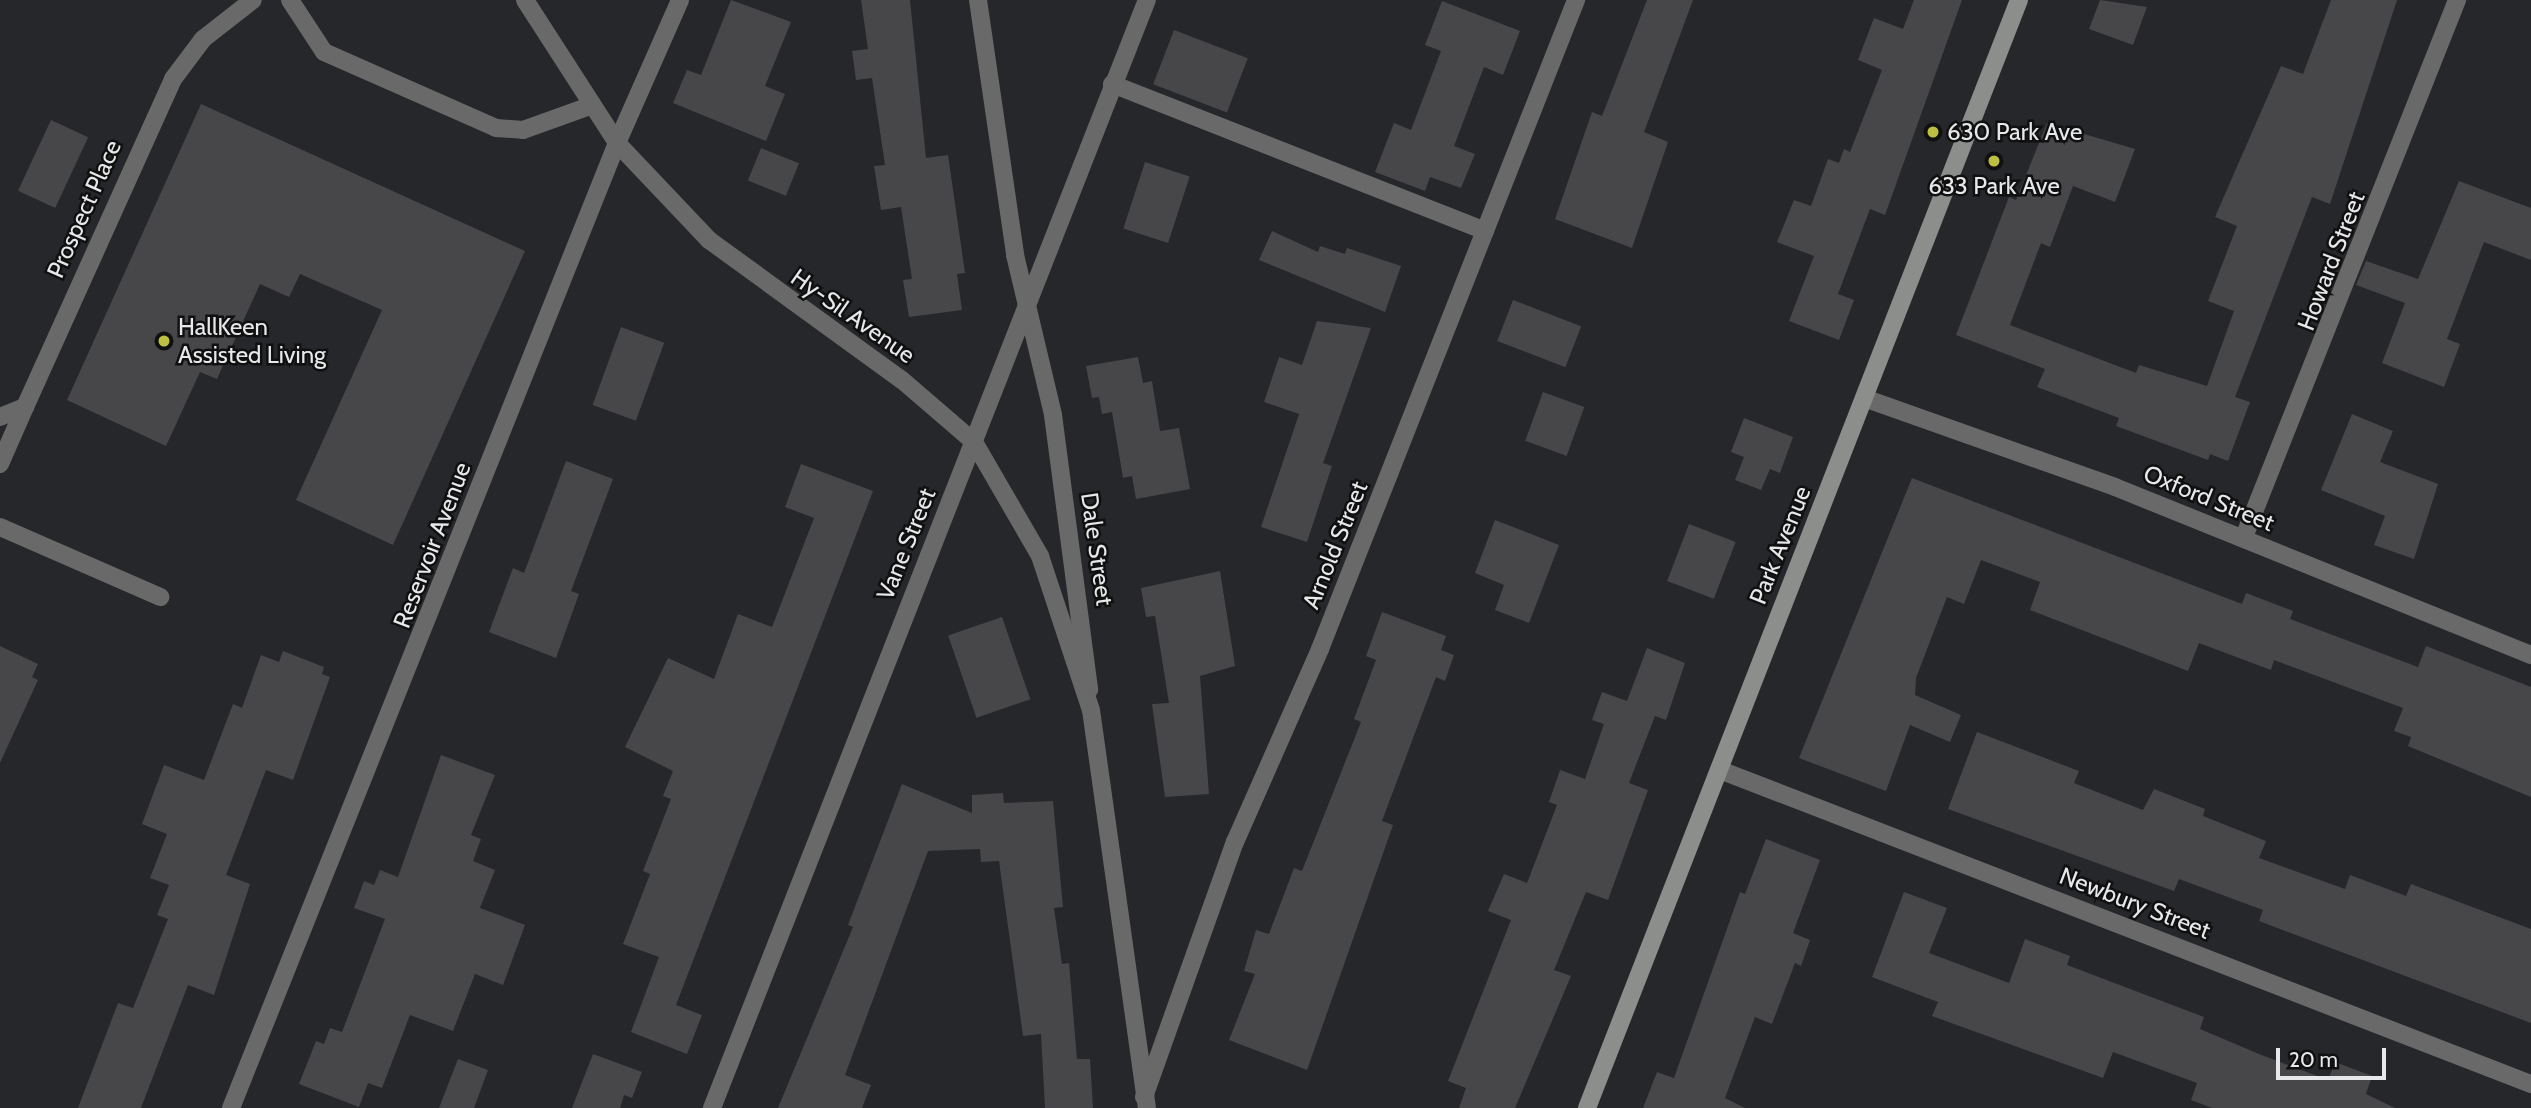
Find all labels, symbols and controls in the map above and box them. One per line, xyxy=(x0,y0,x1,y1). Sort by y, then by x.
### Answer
place label: 630 Park Ave xyxy=(1947,118,2082,146)
marker: 630 Park Ave xyxy=(1925,124,1941,140)
street label: Prospect Place xyxy=(41,136,127,282)
marker: 633 Park Ave xyxy=(1986,153,2002,169)
place label: 633 Park Ave xyxy=(1928,172,2060,200)
street label: Howard Street xyxy=(2291,188,2371,334)
street label: Hy-Sil Avenue xyxy=(785,263,921,369)
place label: HallKeen Assisted Living xyxy=(178,313,326,369)
marker: HallKeen Assisted Living xyxy=(156,333,172,349)
street label: Reservoir Avenue xyxy=(387,458,477,632)
street label: Oxford Street xyxy=(2140,459,2278,537)
street label: Arnold Street xyxy=(1296,477,1374,613)
street label: Park Avenue xyxy=(1743,482,1817,608)
street label: Vane Street xyxy=(871,484,941,604)
street label: Dale Street xyxy=(1075,491,1119,607)
street label: Newbury Street xyxy=(2056,861,2214,945)
scale bar xyxy=(2279,1034,2389,1078)
text: 20 m xyxy=(2289,1047,2338,1072)

